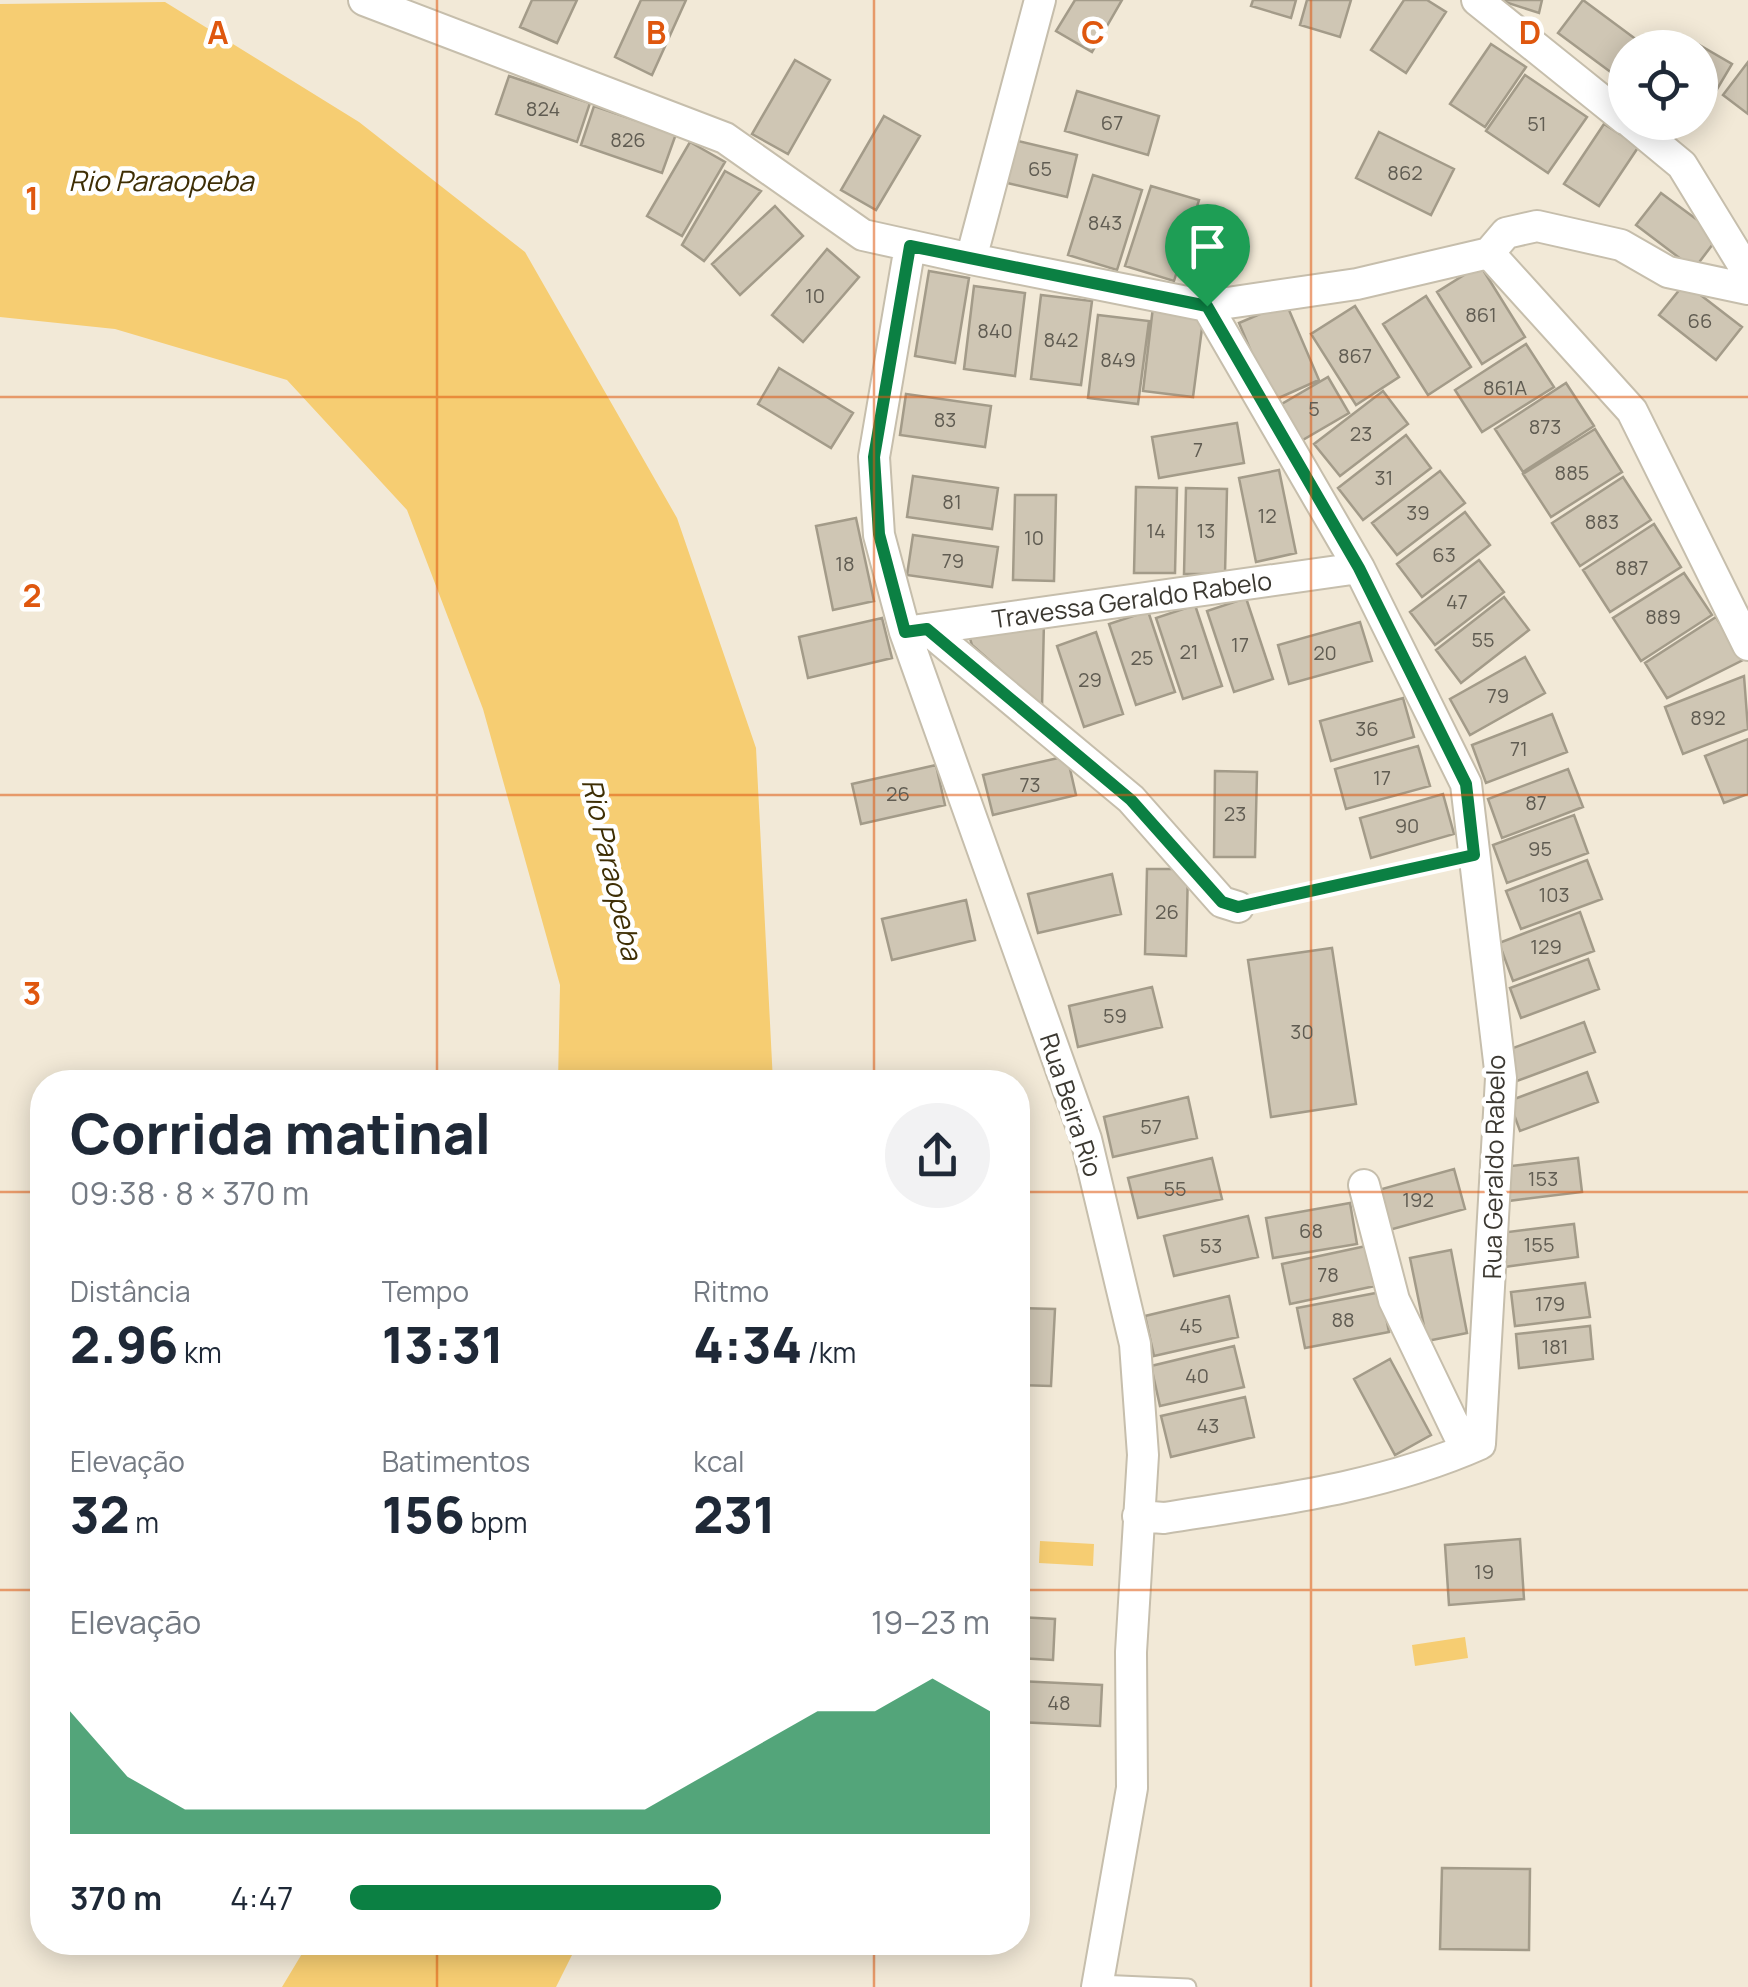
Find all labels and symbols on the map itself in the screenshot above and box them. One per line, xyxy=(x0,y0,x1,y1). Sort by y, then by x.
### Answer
text: A xyxy=(207,10,229,54)
text: B xyxy=(646,10,666,54)
text: C xyxy=(1081,10,1105,54)
text: D xyxy=(1519,10,1541,54)
house number: 824 xyxy=(526,95,560,122)
house number: 67 xyxy=(1101,109,1123,136)
house number: 51 xyxy=(1527,110,1547,137)
house number: 826 xyxy=(610,126,646,153)
house number: 65 xyxy=(1028,155,1052,182)
house number: 862 xyxy=(1387,159,1423,186)
water label: Rio Paraopeba xyxy=(69,161,255,199)
text: 1 xyxy=(25,176,39,220)
pin xyxy=(1165,204,1250,307)
house number: 843 xyxy=(1088,209,1122,236)
house number: 10 xyxy=(805,282,825,309)
house number: 861 xyxy=(1465,301,1497,328)
house number: 66 xyxy=(1688,307,1712,334)
house number: 840 xyxy=(977,317,1013,344)
house number: 842 xyxy=(1044,326,1078,353)
house number: 867 xyxy=(1338,342,1372,369)
house number: 849 xyxy=(1100,346,1136,373)
house number: 861A xyxy=(1483,374,1527,401)
house number: 5 xyxy=(1308,395,1320,422)
house number: 83 xyxy=(934,406,956,433)
house number: 873 xyxy=(1529,413,1561,440)
house number: 23 xyxy=(1350,420,1372,447)
house number: 7 xyxy=(1193,436,1203,463)
house number: 885 xyxy=(1555,459,1589,486)
house number: 31 xyxy=(1375,464,1393,491)
house number: 81 xyxy=(942,488,962,515)
house number: 39 xyxy=(1406,499,1430,526)
house number: 12 xyxy=(1257,502,1277,529)
house number: 883 xyxy=(1585,508,1619,535)
house number: 14 xyxy=(1146,517,1166,544)
house number: 13 xyxy=(1197,517,1215,544)
house number: 10 xyxy=(1024,524,1044,551)
house number: 63 xyxy=(1432,541,1456,568)
house number: 79 xyxy=(942,547,964,574)
house number: 18 xyxy=(835,550,855,577)
house number: 887 xyxy=(1615,554,1649,581)
street label: Travessa Geraldo Rabelo xyxy=(990,563,1274,636)
text: 2 xyxy=(22,573,42,617)
house number: 47 xyxy=(1446,588,1468,615)
house number: 889 xyxy=(1645,603,1681,630)
house number: 55 xyxy=(1471,626,1495,653)
house number: 17 xyxy=(1231,631,1249,658)
house number: 21 xyxy=(1179,638,1199,665)
house number: 20 xyxy=(1313,639,1337,666)
house number: 25 xyxy=(1131,644,1153,671)
house number: 29 xyxy=(1078,666,1102,693)
house number: 79 xyxy=(1487,682,1509,709)
house number: 892 xyxy=(1690,704,1726,731)
house number: 36 xyxy=(1355,715,1379,742)
house number: 71 xyxy=(1510,735,1528,762)
house number: 17 xyxy=(1373,764,1391,791)
house number: 73 xyxy=(1019,771,1041,798)
water label: Rio Paraopeba xyxy=(574,774,653,965)
house number: 26 xyxy=(886,780,910,807)
house number: 87 xyxy=(1525,789,1547,816)
house number: 23 xyxy=(1224,800,1246,827)
house number: 90 xyxy=(1395,812,1419,839)
house number: 95 xyxy=(1528,835,1552,862)
house number: 103 xyxy=(1538,881,1570,908)
house number: 26 xyxy=(1155,898,1179,925)
house number: 129 xyxy=(1530,933,1562,960)
text: 3 xyxy=(23,971,41,1015)
house number: 59 xyxy=(1103,1002,1127,1029)
house number: 30 xyxy=(1290,1018,1314,1045)
street label: Rua Beira Rio xyxy=(1032,1029,1111,1181)
street label: Rua Geraldo Rabelo xyxy=(1474,1055,1513,1279)
house number: 57 xyxy=(1140,1113,1162,1140)
house number: 153 xyxy=(1528,1165,1558,1192)
house number: 55 xyxy=(1163,1175,1187,1202)
house number: 192 xyxy=(1402,1186,1434,1213)
house number: 68 xyxy=(1299,1217,1323,1244)
house number: 155 xyxy=(1524,1231,1554,1258)
house number: 53 xyxy=(1200,1232,1222,1259)
house number: 78 xyxy=(1317,1261,1339,1288)
house number: 179 xyxy=(1535,1290,1565,1317)
house number: 88 xyxy=(1331,1306,1355,1333)
house number: 45 xyxy=(1179,1312,1203,1339)
house number: 181 xyxy=(1541,1333,1569,1360)
house number: 40 xyxy=(1185,1362,1209,1389)
house number: 43 xyxy=(1197,1412,1219,1439)
house number: 19 xyxy=(1474,1558,1494,1585)
house number: 48 xyxy=(1047,1689,1071,1716)

